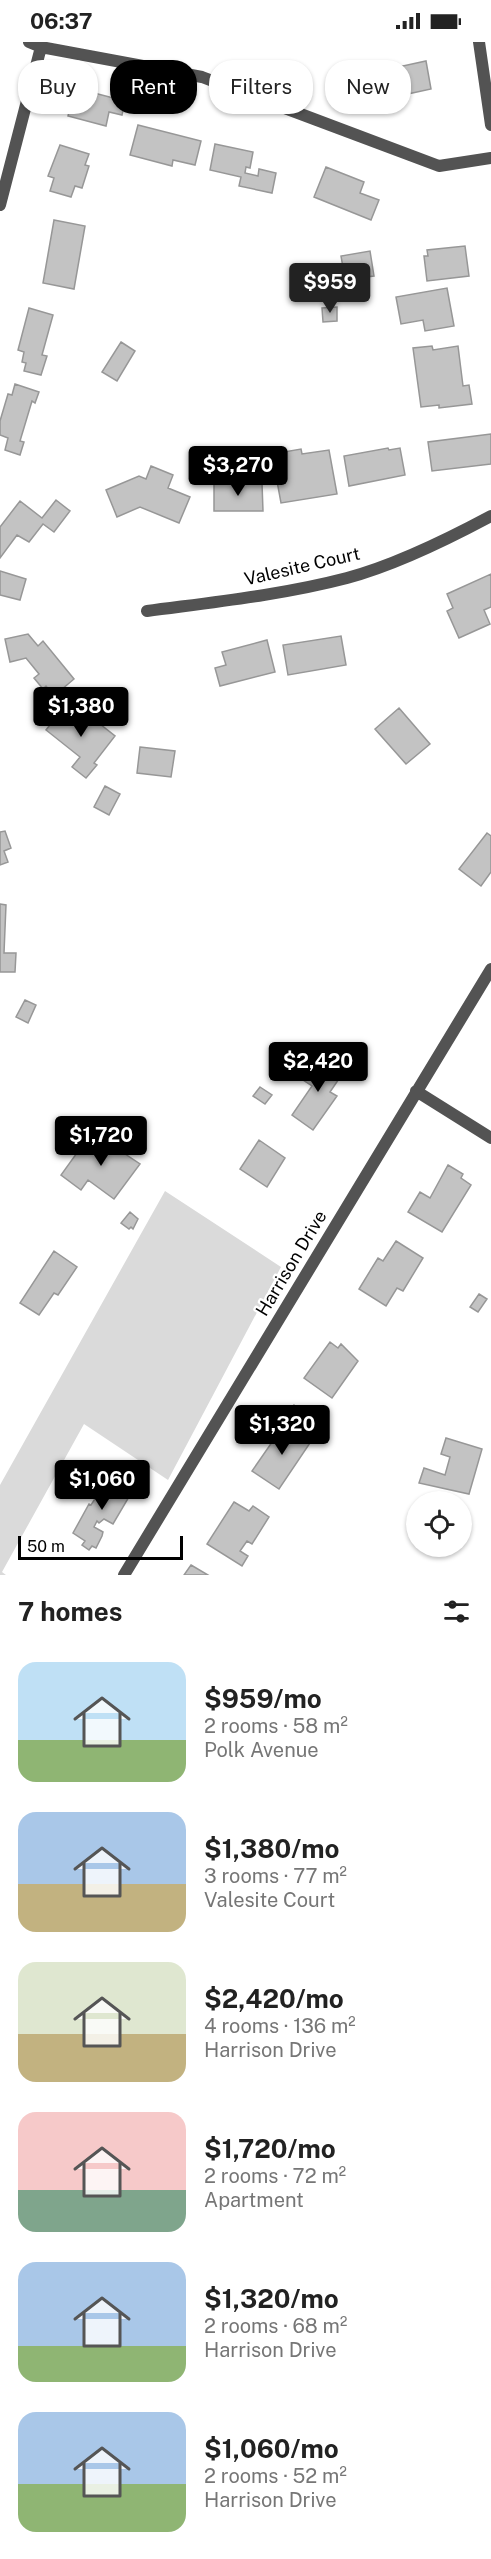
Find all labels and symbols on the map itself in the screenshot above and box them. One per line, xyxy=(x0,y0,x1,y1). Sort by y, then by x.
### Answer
pin: $959 xyxy=(294,263,366,314)
pin: $3,270 xyxy=(189,446,287,497)
street label: Valesite Court xyxy=(242,542,362,590)
pin: $1,380 xyxy=(32,687,130,738)
pin: $2,420 xyxy=(269,1042,367,1093)
pin: $1,720 xyxy=(52,1116,150,1167)
street label: Harrison Drive xyxy=(251,1206,331,1320)
pin: $1,320 xyxy=(233,1405,331,1456)
pin: $1,060 xyxy=(53,1460,151,1511)
scale bar xyxy=(18,1533,183,1560)

